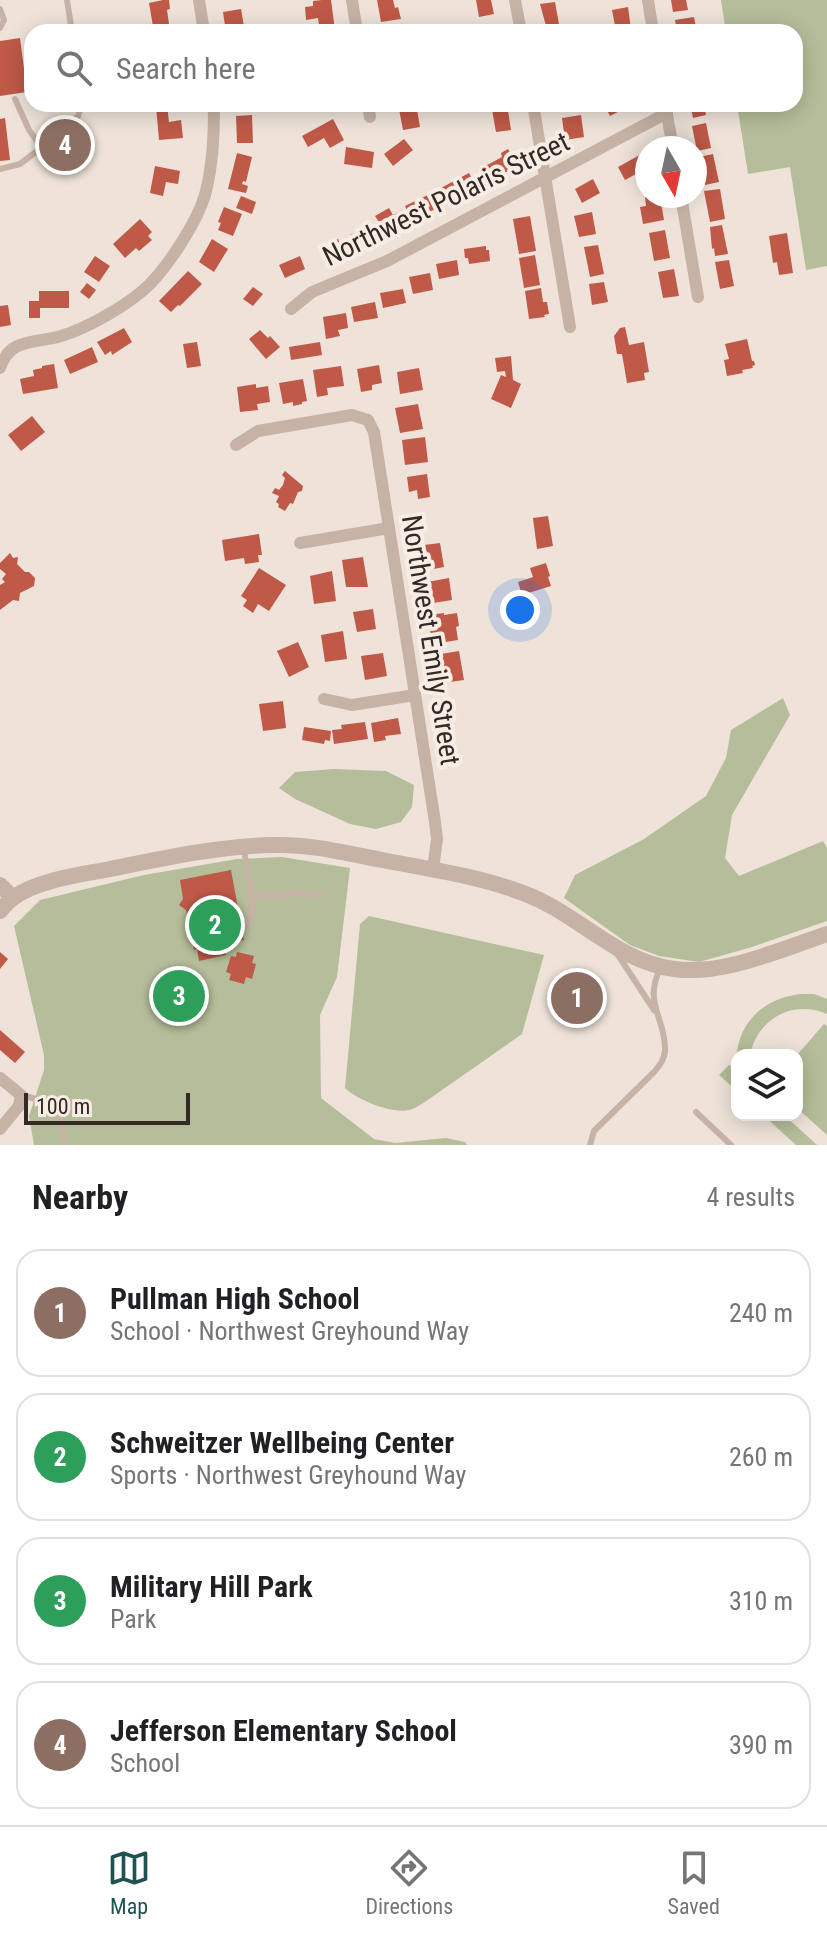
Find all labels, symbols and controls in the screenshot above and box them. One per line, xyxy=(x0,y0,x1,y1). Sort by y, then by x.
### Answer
search box xyxy=(24,24,803,112)
icon: search xyxy=(52,46,96,90)
text: Search here xyxy=(116,51,256,86)
pin: 4 xyxy=(39,115,91,175)
street label: Northwest Polaris Street xyxy=(317,125,575,273)
north arrow xyxy=(635,136,707,208)
street label: Northwest Emily Street xyxy=(395,513,467,767)
your location xyxy=(500,590,540,630)
pin: 2 xyxy=(189,895,241,955)
pin: 3 xyxy=(153,966,205,1026)
pin: 1 xyxy=(551,968,603,1028)
map controls xyxy=(731,1049,803,1121)
button: layers xyxy=(731,1049,803,1121)
scale bar xyxy=(24,1089,190,1125)
text: 100 m xyxy=(36,1094,90,1119)
text: Nearby xyxy=(32,1177,128,1217)
text: 4 results xyxy=(706,1182,795,1212)
text: Pullman High School xyxy=(110,1281,360,1316)
text: 1 xyxy=(53,1298,67,1328)
text: 240 m xyxy=(729,1298,793,1328)
text: School · Northwest Greyhound Way xyxy=(110,1316,469,1346)
text: Schweitzer Wellbeing Center xyxy=(110,1425,454,1460)
text: 2 xyxy=(53,1442,67,1472)
text: 260 m xyxy=(729,1442,793,1472)
text: Sports · Northwest Greyhound Way xyxy=(110,1460,466,1490)
text: Military Hill Park xyxy=(110,1569,313,1604)
text: 3 xyxy=(53,1586,67,1616)
text: 310 m xyxy=(729,1586,793,1616)
text: Park xyxy=(110,1604,156,1634)
text: Jefferson Elementary School xyxy=(110,1713,457,1748)
text: 4 xyxy=(53,1730,67,1760)
text: 390 m xyxy=(729,1730,793,1760)
text: School xyxy=(110,1748,180,1778)
tab: Map xyxy=(107,1846,151,1919)
tab: Directions xyxy=(365,1846,453,1919)
tab: Saved xyxy=(668,1846,720,1919)

